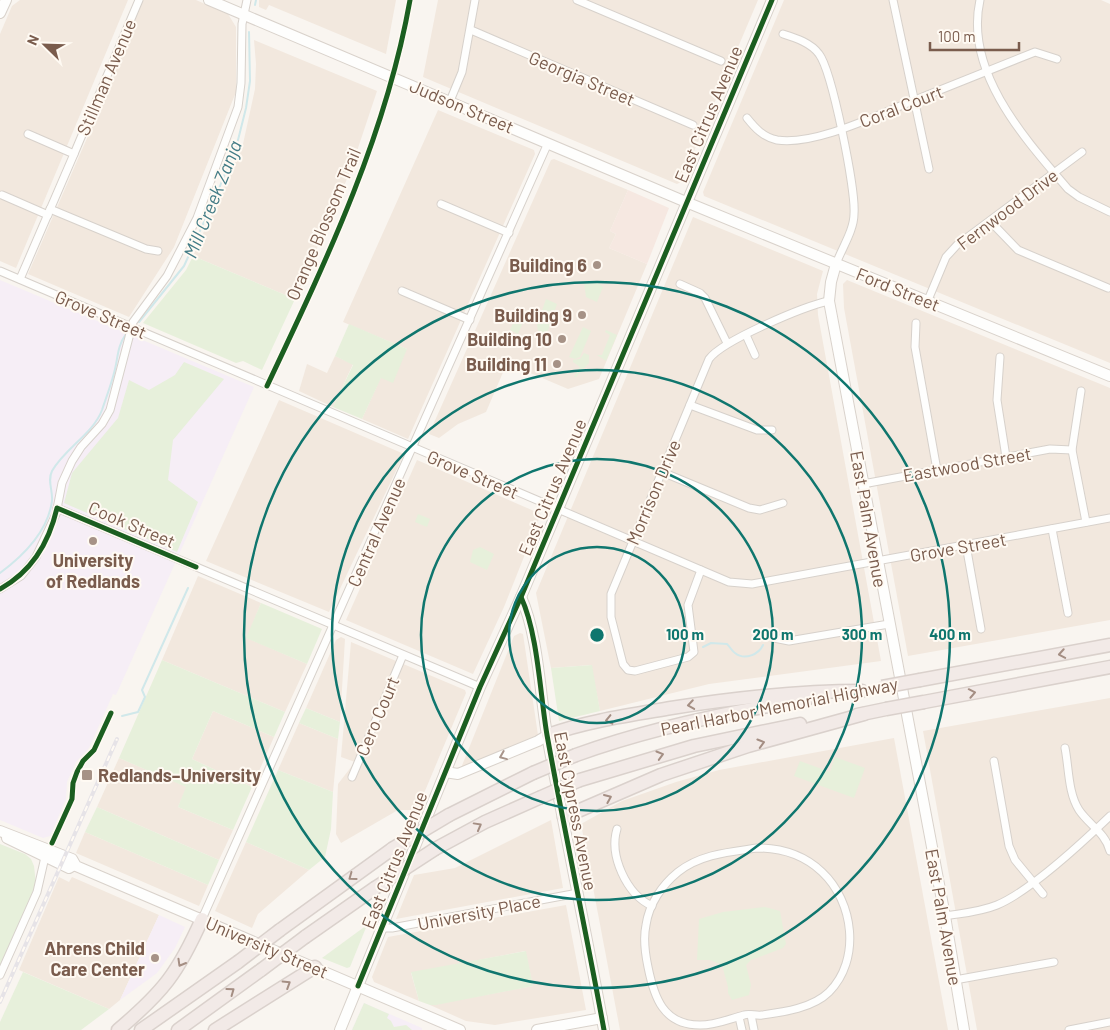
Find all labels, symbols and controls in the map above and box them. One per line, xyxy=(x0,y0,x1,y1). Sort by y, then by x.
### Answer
street label: Stillman Avenue xyxy=(72,15,140,139)
north arrow xyxy=(20,20,70,70)
scale bar xyxy=(930,20,1019,52)
text: 100 m xyxy=(938,27,976,45)
text: N xyxy=(23,32,42,47)
street label: East Citrus Avenue xyxy=(669,42,747,186)
street label: Georgia Street xyxy=(526,46,638,110)
street label: Judson Street xyxy=(407,74,517,138)
street label: Coral Court xyxy=(856,80,946,132)
water label: Mill Creek Zanja xyxy=(178,137,246,261)
street label: Orange Blossom Trail xyxy=(281,144,365,304)
street label: Fernwood Drive xyxy=(952,164,1062,254)
place label: Building 6 xyxy=(509,254,587,276)
marker: Building 6 xyxy=(591,259,603,271)
street label: Ford Street xyxy=(853,262,943,316)
street label: Grove Street xyxy=(52,285,150,343)
place label: Building 9 xyxy=(494,304,572,326)
marker: Building 9 xyxy=(576,309,588,321)
place label: Building 10 xyxy=(467,328,552,350)
marker: Building 10 xyxy=(556,333,568,345)
place label: Building 11 xyxy=(466,353,547,375)
marker: Building 11 xyxy=(551,358,563,370)
street label: East Citrus Avenue xyxy=(513,415,591,559)
street label: Morrison Drive xyxy=(621,436,685,548)
street label: Eastwood Street xyxy=(901,442,1033,486)
street label: Grove Street xyxy=(424,445,522,503)
street label: East Palm Avenue xyxy=(846,449,892,589)
street label: Central Avenue xyxy=(342,474,410,590)
street label: Cook Street xyxy=(85,496,179,552)
street label: Grove Street xyxy=(908,528,1008,566)
marker: University of Redlands xyxy=(87,535,99,547)
place label: University of Redlands xyxy=(46,549,140,592)
text: 100 m xyxy=(666,625,704,643)
text: 200 m xyxy=(752,625,794,643)
text: 300 m xyxy=(842,625,882,643)
text: 400 m xyxy=(929,625,971,643)
centre of rings xyxy=(588,626,606,644)
one-way arrow xyxy=(1058,648,1066,659)
street label: Pearl Harbor Memorial Highway xyxy=(658,672,900,740)
street label: Cero Court xyxy=(350,673,404,759)
one-way arrow xyxy=(968,688,976,698)
one-way arrow xyxy=(687,700,696,710)
one-way arrow xyxy=(605,714,613,724)
street label: East Cypress Avenue xyxy=(550,729,602,893)
one-way arrow xyxy=(756,738,765,748)
one-way arrow xyxy=(499,749,508,760)
one-way arrow xyxy=(655,750,664,761)
place label: Redlands–University xyxy=(98,764,261,786)
marker: Redlands–University xyxy=(80,768,94,782)
street label: East Citrus Avenue xyxy=(356,788,432,932)
one-way arrow xyxy=(603,793,612,804)
one-way arrow xyxy=(472,822,481,832)
street label: East Palm Avenue xyxy=(921,847,967,987)
one-way arrow xyxy=(348,871,358,880)
street label: University Place xyxy=(416,889,542,935)
street label: University Street xyxy=(202,911,332,983)
place label: Ahrens Child Care Center xyxy=(44,937,145,980)
marker: Ahrens Child Care Center xyxy=(149,952,161,964)
one-way arrow xyxy=(177,958,187,967)
one-way arrow xyxy=(282,981,291,990)
one-way arrow xyxy=(226,988,235,997)

